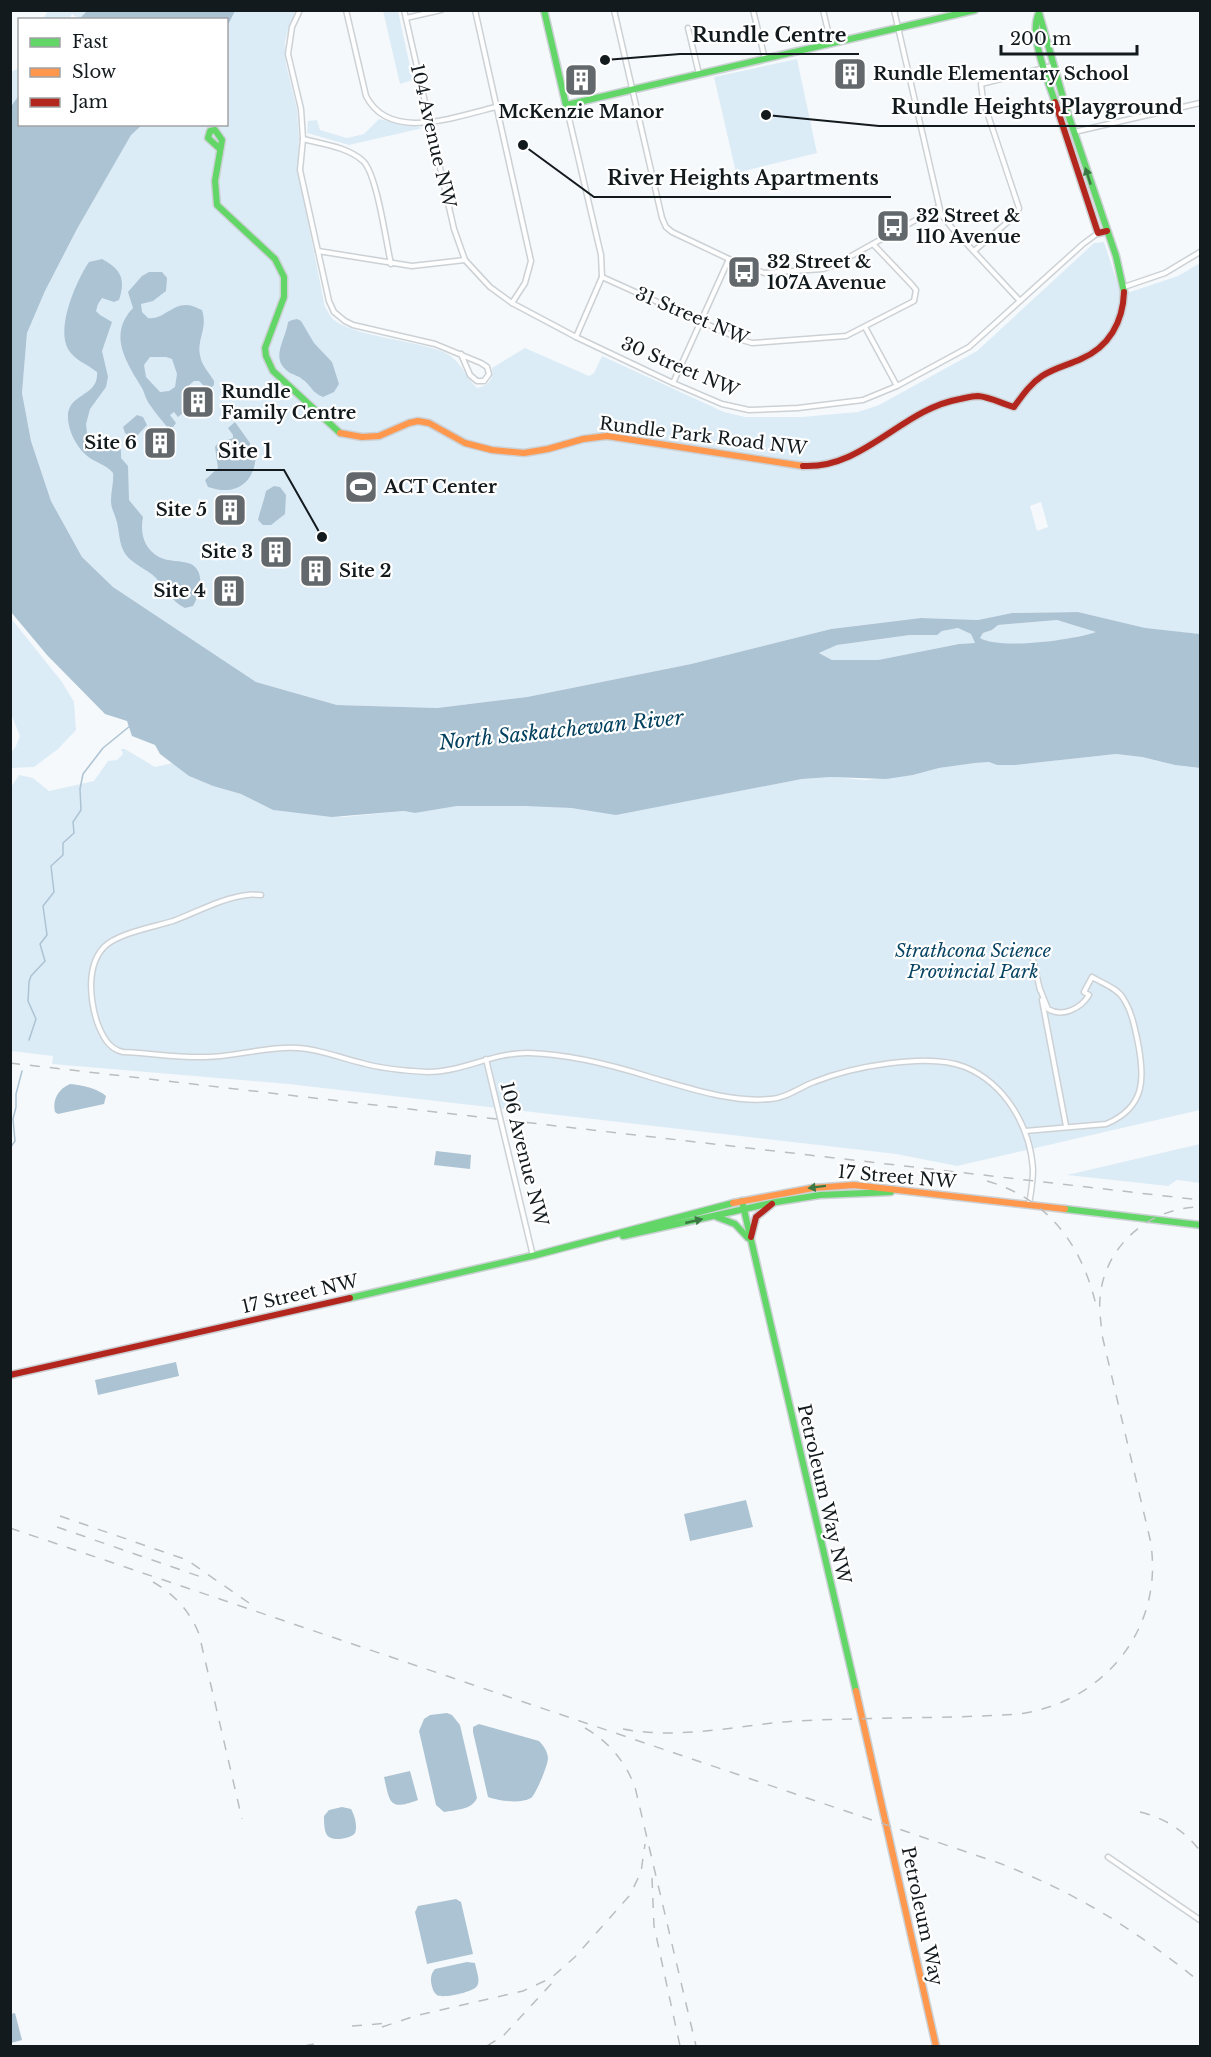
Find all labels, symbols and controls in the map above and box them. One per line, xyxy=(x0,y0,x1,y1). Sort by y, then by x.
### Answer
callout: Rundle Centre xyxy=(680,16,859,54)
legend xyxy=(18,18,228,126)
scale bar xyxy=(1001,18,1138,56)
text: Rundle Centre xyxy=(692,23,846,47)
text: 200 m xyxy=(1010,28,1071,50)
text: Fast xyxy=(72,31,109,53)
building icon: Rundle Elementary School xyxy=(832,56,868,92)
text: Slow xyxy=(72,61,117,83)
street label: 104 Avenue NW xyxy=(406,62,460,211)
building icon: McKenzie Manor xyxy=(563,62,599,98)
place label: Rundle Elementary School xyxy=(873,63,1129,85)
callout: Rundle Heights Playground xyxy=(879,88,1195,126)
text: Jam xyxy=(70,91,108,113)
text: Rundle Heights Playground xyxy=(891,95,1183,119)
place label: McKenzie Manor xyxy=(498,101,664,123)
callout: River Heights Apartments xyxy=(594,159,891,197)
text: River Heights Apartments xyxy=(607,166,879,190)
one-way arrow xyxy=(1083,167,1093,185)
place label: 32 Street & 110 Avenue xyxy=(916,205,1021,248)
bus stop icon: 32 Street & 110 Avenue xyxy=(875,208,911,244)
place label: 32 Street & 107A Avenue xyxy=(767,251,886,294)
bus stop icon: 32 Street & 107A Avenue xyxy=(726,254,762,290)
street label: 31 Street NW xyxy=(632,282,753,350)
street label: 30 Street NW xyxy=(618,332,743,402)
place label: Rundle Family Centre xyxy=(221,381,356,424)
building icon: Rundle Family Centre xyxy=(180,384,216,420)
street label: Rundle Park Road NW xyxy=(598,412,809,460)
building icon: Site 6 xyxy=(142,425,178,461)
place label: Site 6 xyxy=(84,432,137,454)
callout: Site 1 xyxy=(206,432,284,470)
text: Site 1 xyxy=(218,439,272,463)
sports icon: ACT Center xyxy=(343,469,379,505)
place label: ACT Center xyxy=(383,476,497,498)
building icon: Site 5 xyxy=(212,492,248,528)
place label: Site 5 xyxy=(156,499,207,521)
building icon: Site 3 xyxy=(258,534,294,570)
place label: Site 3 xyxy=(201,541,253,563)
building icon: Site 2 xyxy=(298,553,334,589)
place label: Site 2 xyxy=(339,560,391,582)
building icon: Site 4 xyxy=(211,573,247,609)
place label: Site 4 xyxy=(153,580,206,602)
water label: North Saskatchewan River xyxy=(436,705,685,755)
park label: Strathcona Science Provincial Park xyxy=(895,940,1051,983)
street label: 106 Avenue NW xyxy=(495,1080,553,1229)
street label: 17 Street NW xyxy=(837,1161,958,1193)
one-way arrow xyxy=(807,1182,826,1192)
one-way arrow xyxy=(685,1216,704,1225)
street label: 17 Street NW xyxy=(240,1270,361,1318)
street label: Petroleum Way NW xyxy=(793,1402,856,1587)
street label: Petroleum Way xyxy=(897,1844,948,1988)

